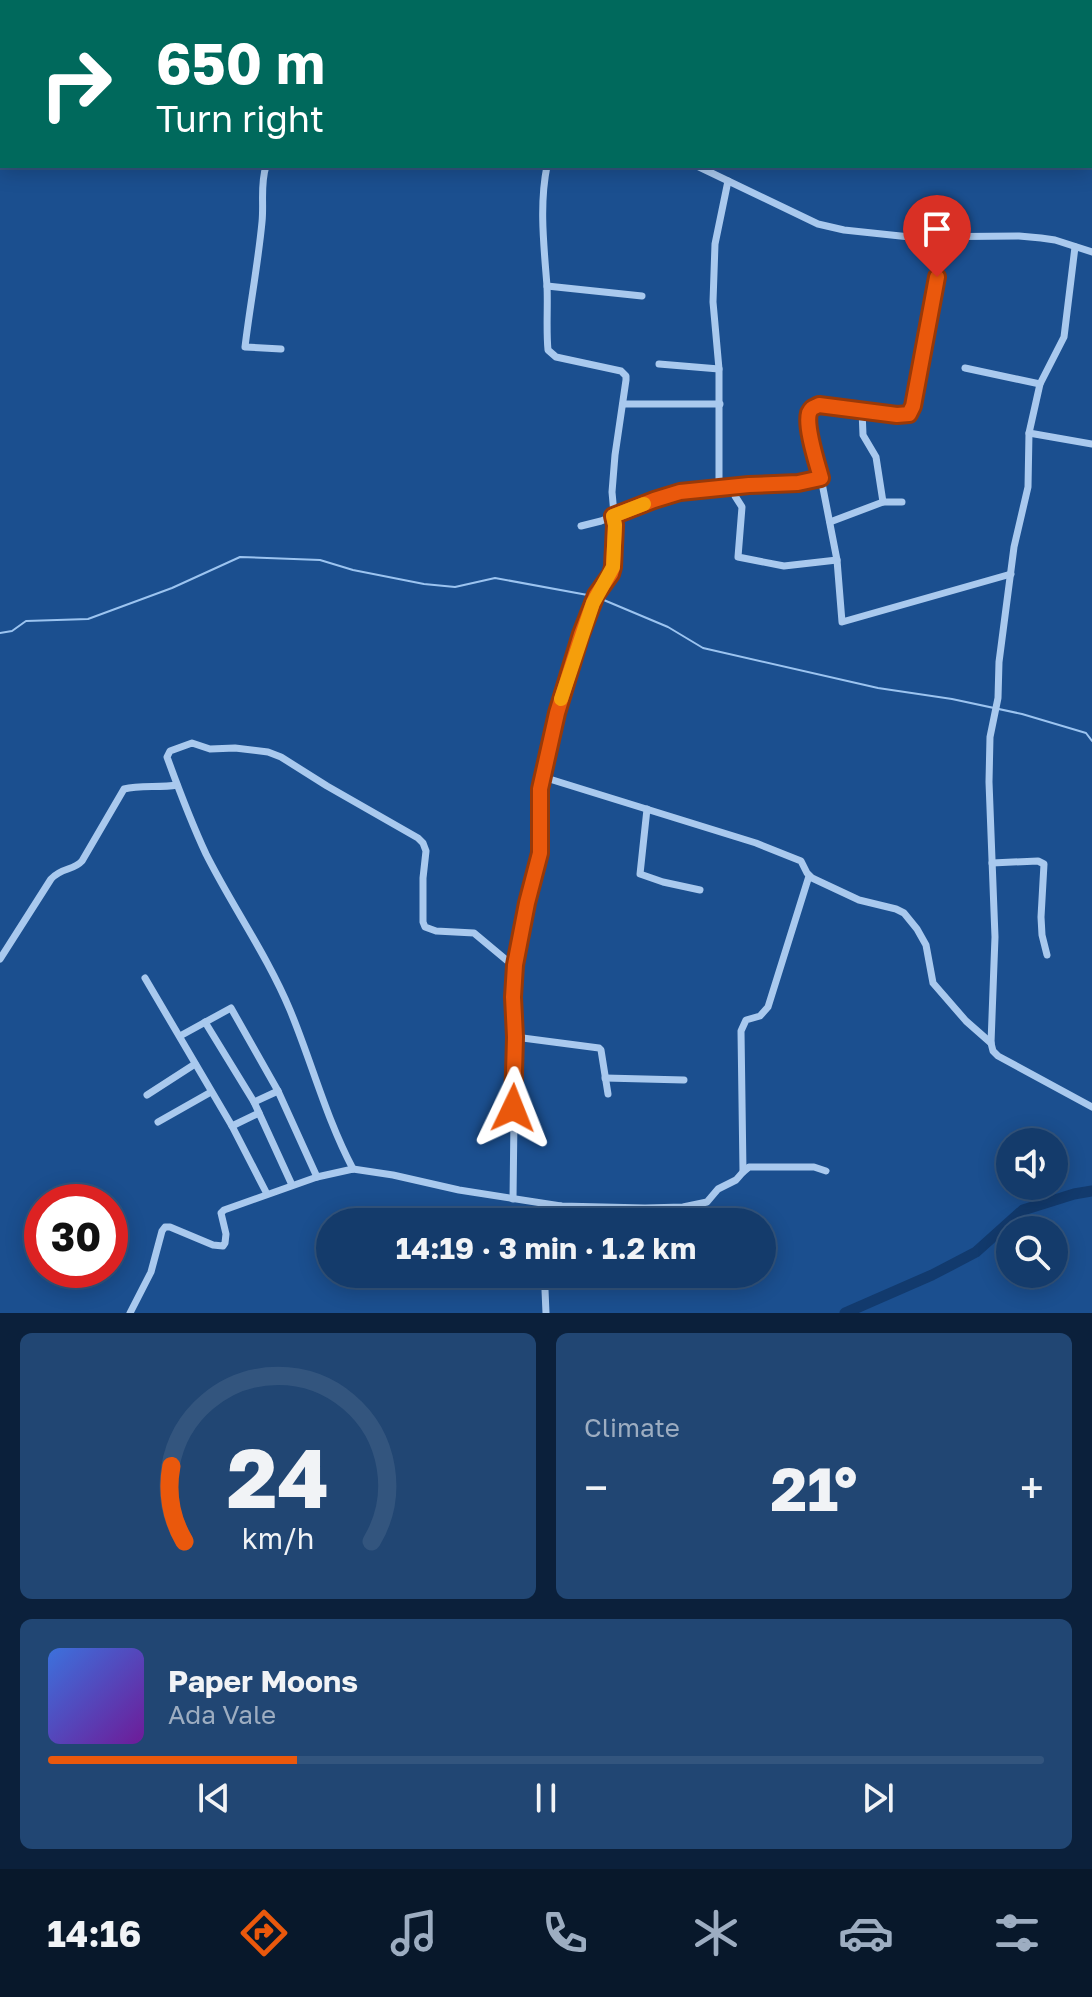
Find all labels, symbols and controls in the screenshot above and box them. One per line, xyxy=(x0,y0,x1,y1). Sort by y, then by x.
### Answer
text: 650 m xyxy=(156,29,325,96)
icon: right xyxy=(24,32,128,136)
text: Turn right xyxy=(156,97,324,140)
pin xyxy=(903,195,971,277)
icon: arrive xyxy=(915,207,959,251)
position arrow xyxy=(471,1066,555,1150)
map controls xyxy=(996,1128,1068,1288)
button: sound xyxy=(996,1128,1068,1200)
speed limit sign: 30 xyxy=(24,1184,128,1288)
button: search xyxy=(996,1216,1068,1288)
text: 14:19 · 3 min · 1.2 km xyxy=(396,1230,696,1266)
text: Climate xyxy=(584,1412,680,1443)
text: 24 xyxy=(227,1426,329,1526)
text: 21° xyxy=(771,1452,857,1524)
text: − xyxy=(584,1461,608,1514)
text: + xyxy=(1020,1461,1044,1514)
text: km/h xyxy=(242,1521,314,1555)
text: Paper Moons xyxy=(168,1663,358,1699)
text: Ada Vale xyxy=(168,1699,276,1730)
icon: previous xyxy=(192,1776,236,1820)
icon: pause xyxy=(524,1776,568,1820)
icon: next xyxy=(856,1776,900,1820)
icon: directions xyxy=(236,1905,292,1961)
icon: music xyxy=(386,1905,442,1961)
icon: phone xyxy=(537,1905,593,1961)
icon: climate xyxy=(688,1905,744,1961)
icon: car xyxy=(838,1905,894,1961)
icon: filters xyxy=(989,1905,1045,1961)
text: 14:16 xyxy=(47,1912,141,1955)

